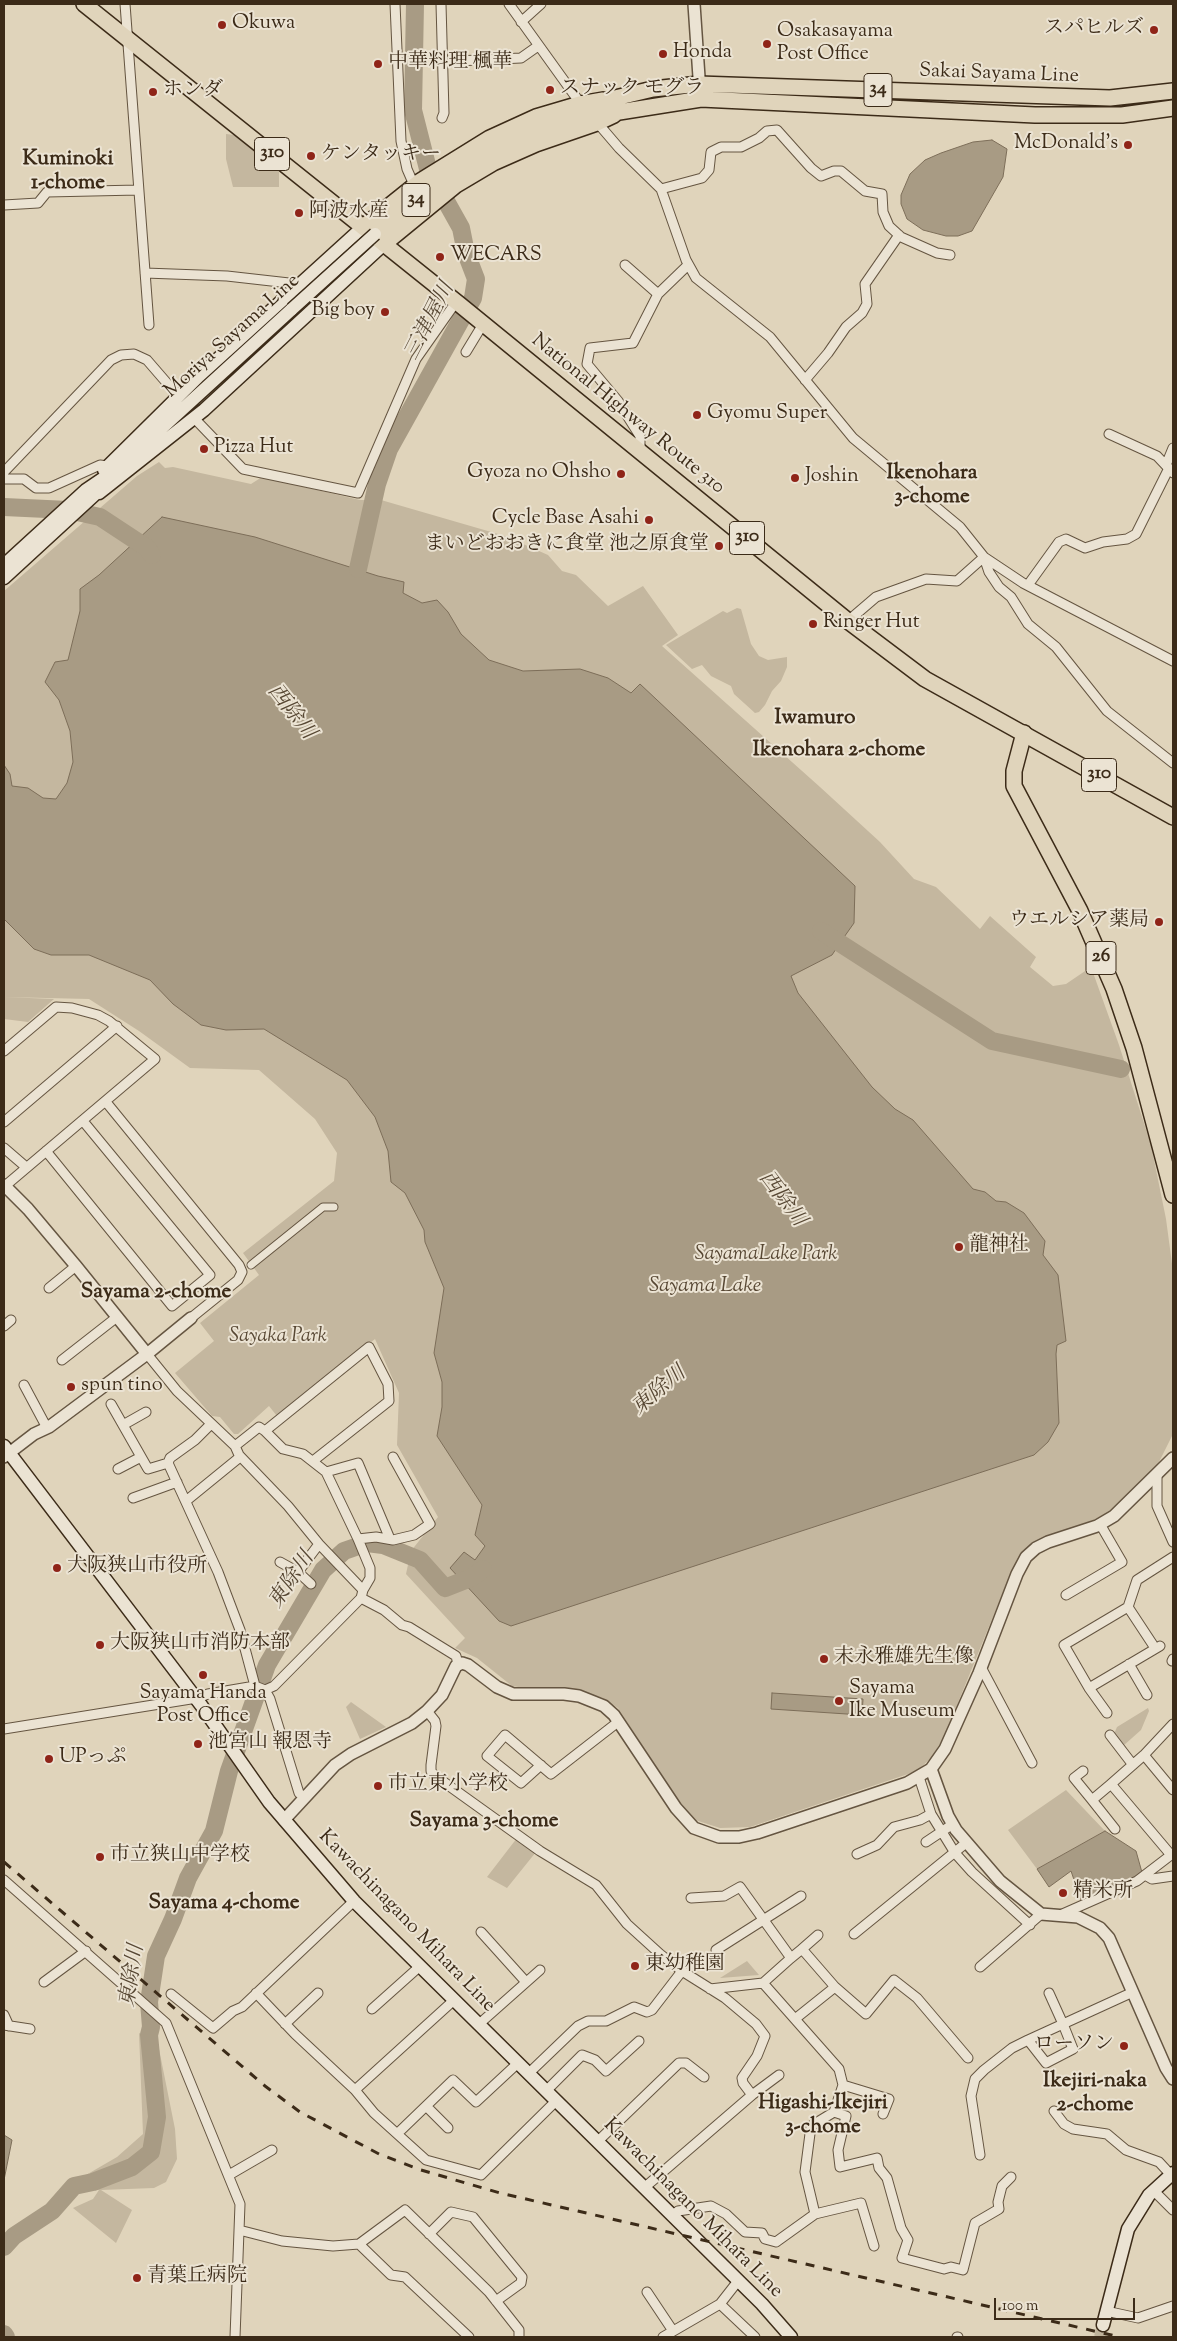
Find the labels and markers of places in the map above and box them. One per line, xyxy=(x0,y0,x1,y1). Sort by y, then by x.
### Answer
place label: Okuwa xyxy=(232,13,295,37)
place label: スパヒルズ xyxy=(1044,18,1144,42)
marker: Okuwa xyxy=(216,19,228,31)
place label: Osakasayama Post Office xyxy=(777,21,893,68)
marker: スパヒルズ xyxy=(1148,24,1160,36)
marker: Osakasayama Post Office xyxy=(761,38,773,50)
place label: Honda xyxy=(673,42,732,66)
marker: Honda xyxy=(657,48,669,60)
place label: 中華料理 楓華 xyxy=(388,52,512,76)
marker: 中華料理 楓華 xyxy=(372,58,384,70)
place label: スナック モグラ xyxy=(560,78,704,102)
place label: ホンダ xyxy=(163,80,223,104)
marker: スナック モグラ xyxy=(544,84,556,96)
marker: ホンダ xyxy=(147,86,159,98)
place label: McDonald's xyxy=(1014,133,1118,157)
marker: McDonald's xyxy=(1122,139,1134,151)
place label: ケンタッキー xyxy=(321,144,441,168)
marker: ケンタッキー xyxy=(305,150,317,162)
place label: 阿波水産 xyxy=(309,201,389,225)
marker: 阿波水産 xyxy=(293,207,305,219)
place label: WECARS xyxy=(450,245,542,269)
marker: WECARS xyxy=(434,251,446,263)
place label: Big boy xyxy=(312,300,375,324)
marker: Big boy xyxy=(379,306,391,318)
place label: Gyomu Super xyxy=(707,403,827,427)
marker: Gyomu Super xyxy=(691,409,703,421)
place label: Pizza Hut xyxy=(214,437,293,461)
marker: Pizza Hut xyxy=(198,443,210,455)
place label: Gyoza no Ohsho xyxy=(467,462,611,486)
place label: Joshin xyxy=(805,466,859,490)
marker: Gyoza no Ohsho xyxy=(615,468,627,480)
marker: Joshin xyxy=(789,472,801,484)
place label: Cycle Base Asahi xyxy=(492,508,639,532)
marker: Cycle Base Asahi xyxy=(643,514,655,526)
place label: まいどおおきに食堂 池之原食堂 xyxy=(425,534,709,558)
marker: まいどおおきに食堂 池之原食堂 xyxy=(713,540,725,552)
place label: Ringer Hut xyxy=(823,612,920,636)
marker: Ringer Hut xyxy=(807,618,819,630)
place label: ウエルシア薬局 xyxy=(1009,910,1149,934)
marker: ウエルシア薬局 xyxy=(1153,916,1165,928)
place label: 龍神社 xyxy=(969,1235,1029,1259)
marker: 龍神社 xyxy=(953,1241,965,1253)
place label: spun tino xyxy=(81,1375,163,1399)
marker: spun tino xyxy=(65,1381,77,1393)
place label: 大阪狭山市役所 xyxy=(67,1556,207,1580)
marker: 大阪狭山市役所 xyxy=(51,1562,63,1574)
place label: 大阪狭山市消防本部 xyxy=(110,1633,290,1657)
marker: 大阪狭山市消防本部 xyxy=(94,1639,106,1651)
place label: 末永雅雄先生像 xyxy=(834,1647,974,1671)
marker: 末永雅雄先生像 xyxy=(818,1653,830,1665)
marker: Sayama Handa Post Office xyxy=(197,1669,209,1681)
place label: Sayama Ike Museum xyxy=(849,1678,955,1725)
place label: Sayama Handa Post Office xyxy=(139,1683,267,1730)
marker: Sayama Ike Museum xyxy=(833,1695,845,1707)
place label: 池宮山 報恩寺 xyxy=(208,1732,332,1756)
marker: 池宮山 報恩寺 xyxy=(192,1738,204,1750)
place label: UPっぷ xyxy=(59,1747,127,1771)
marker: UPっぷ xyxy=(43,1753,55,1765)
place label: 市立東小学校 xyxy=(388,1774,508,1798)
marker: 市立東小学校 xyxy=(372,1780,384,1792)
place label: 市立狭山中学校 xyxy=(110,1845,250,1869)
marker: 市立狭山中学校 xyxy=(94,1851,106,1863)
place label: 精米所 xyxy=(1073,1881,1133,1905)
marker: 精米所 xyxy=(1057,1887,1069,1899)
place label: 東幼稚園 xyxy=(645,1954,725,1978)
marker: 東幼稚園 xyxy=(629,1960,641,1972)
place label: ローソン xyxy=(1034,2034,1114,2058)
marker: ローソン xyxy=(1118,2040,1130,2052)
place label: 青葉丘病院 xyxy=(147,2266,247,2290)
marker: 青葉丘病院 xyxy=(131,2272,143,2284)

